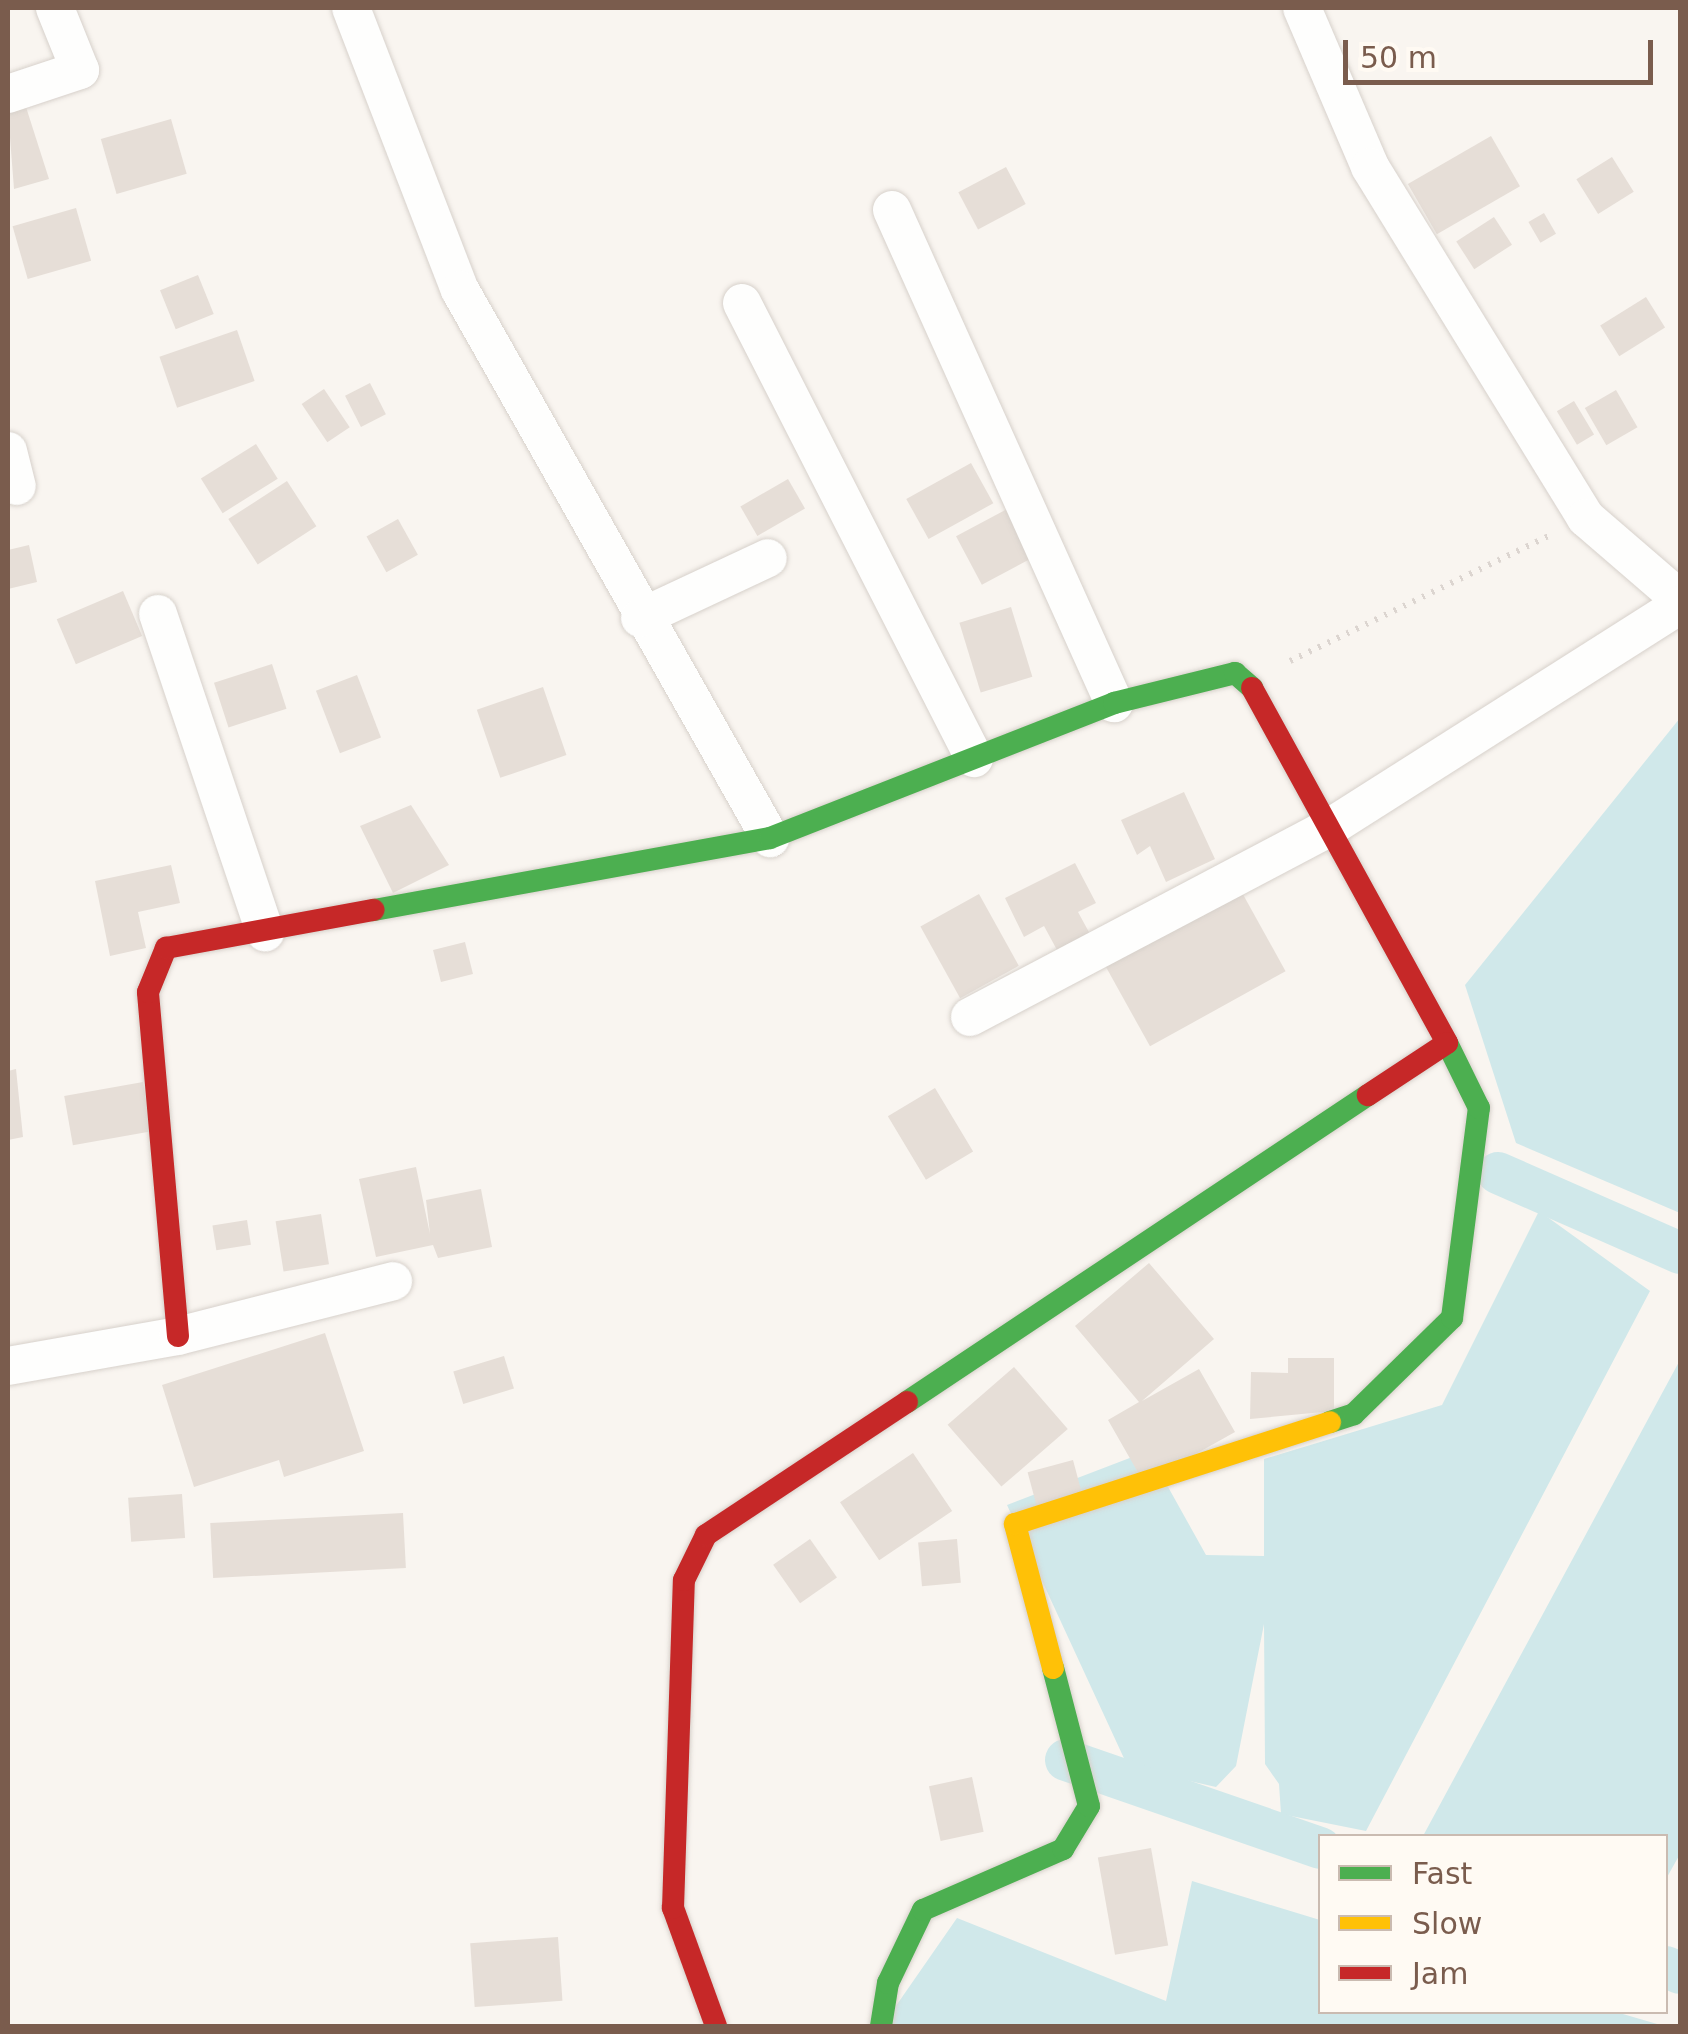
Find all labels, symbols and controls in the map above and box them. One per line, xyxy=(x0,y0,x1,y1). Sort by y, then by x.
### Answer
scale bar xyxy=(1348,20,1658,82)
text: 50 m xyxy=(1360,40,1437,75)
legend xyxy=(1318,1834,1668,2014)
text: Fast xyxy=(1412,1856,1472,1891)
text: Slow xyxy=(1412,1906,1482,1941)
text: Jam xyxy=(1412,1956,1468,1991)

